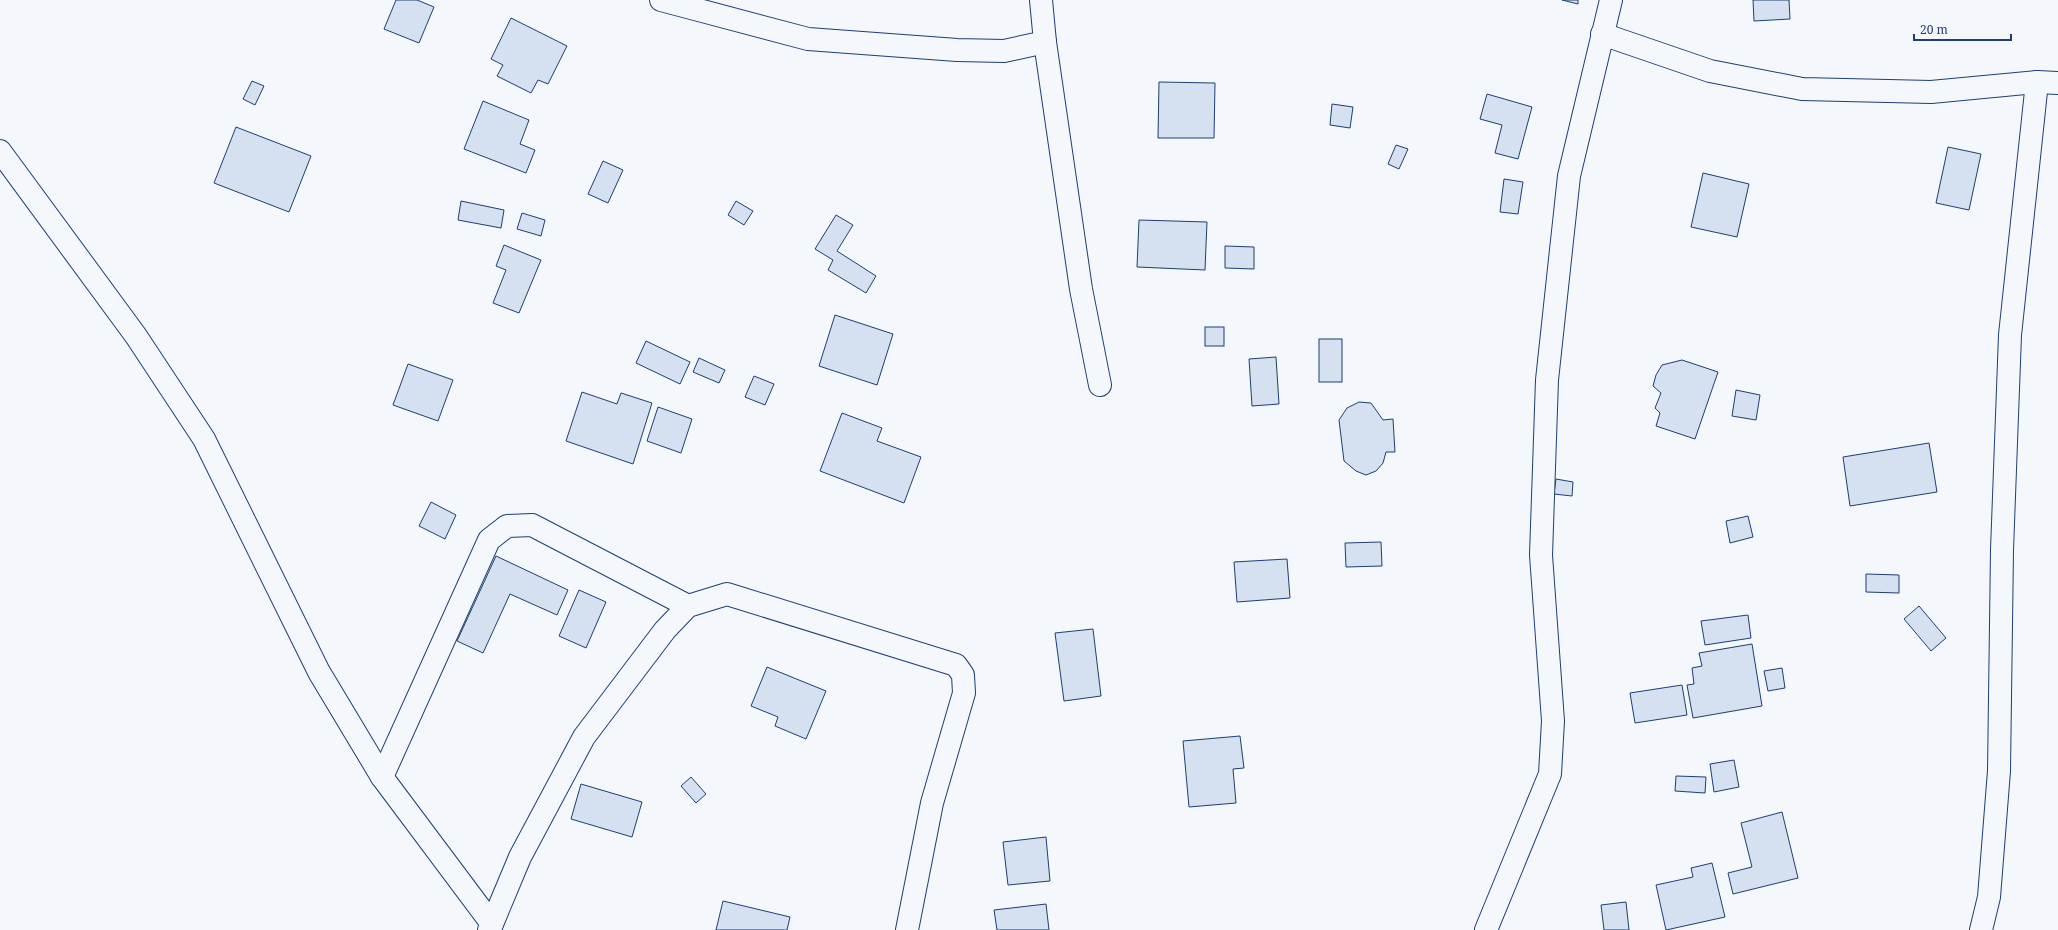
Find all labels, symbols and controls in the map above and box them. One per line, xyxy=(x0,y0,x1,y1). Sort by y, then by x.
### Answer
scale bar xyxy=(1914,16,2011,42)
text: 20 m xyxy=(1920,21,1948,38)

